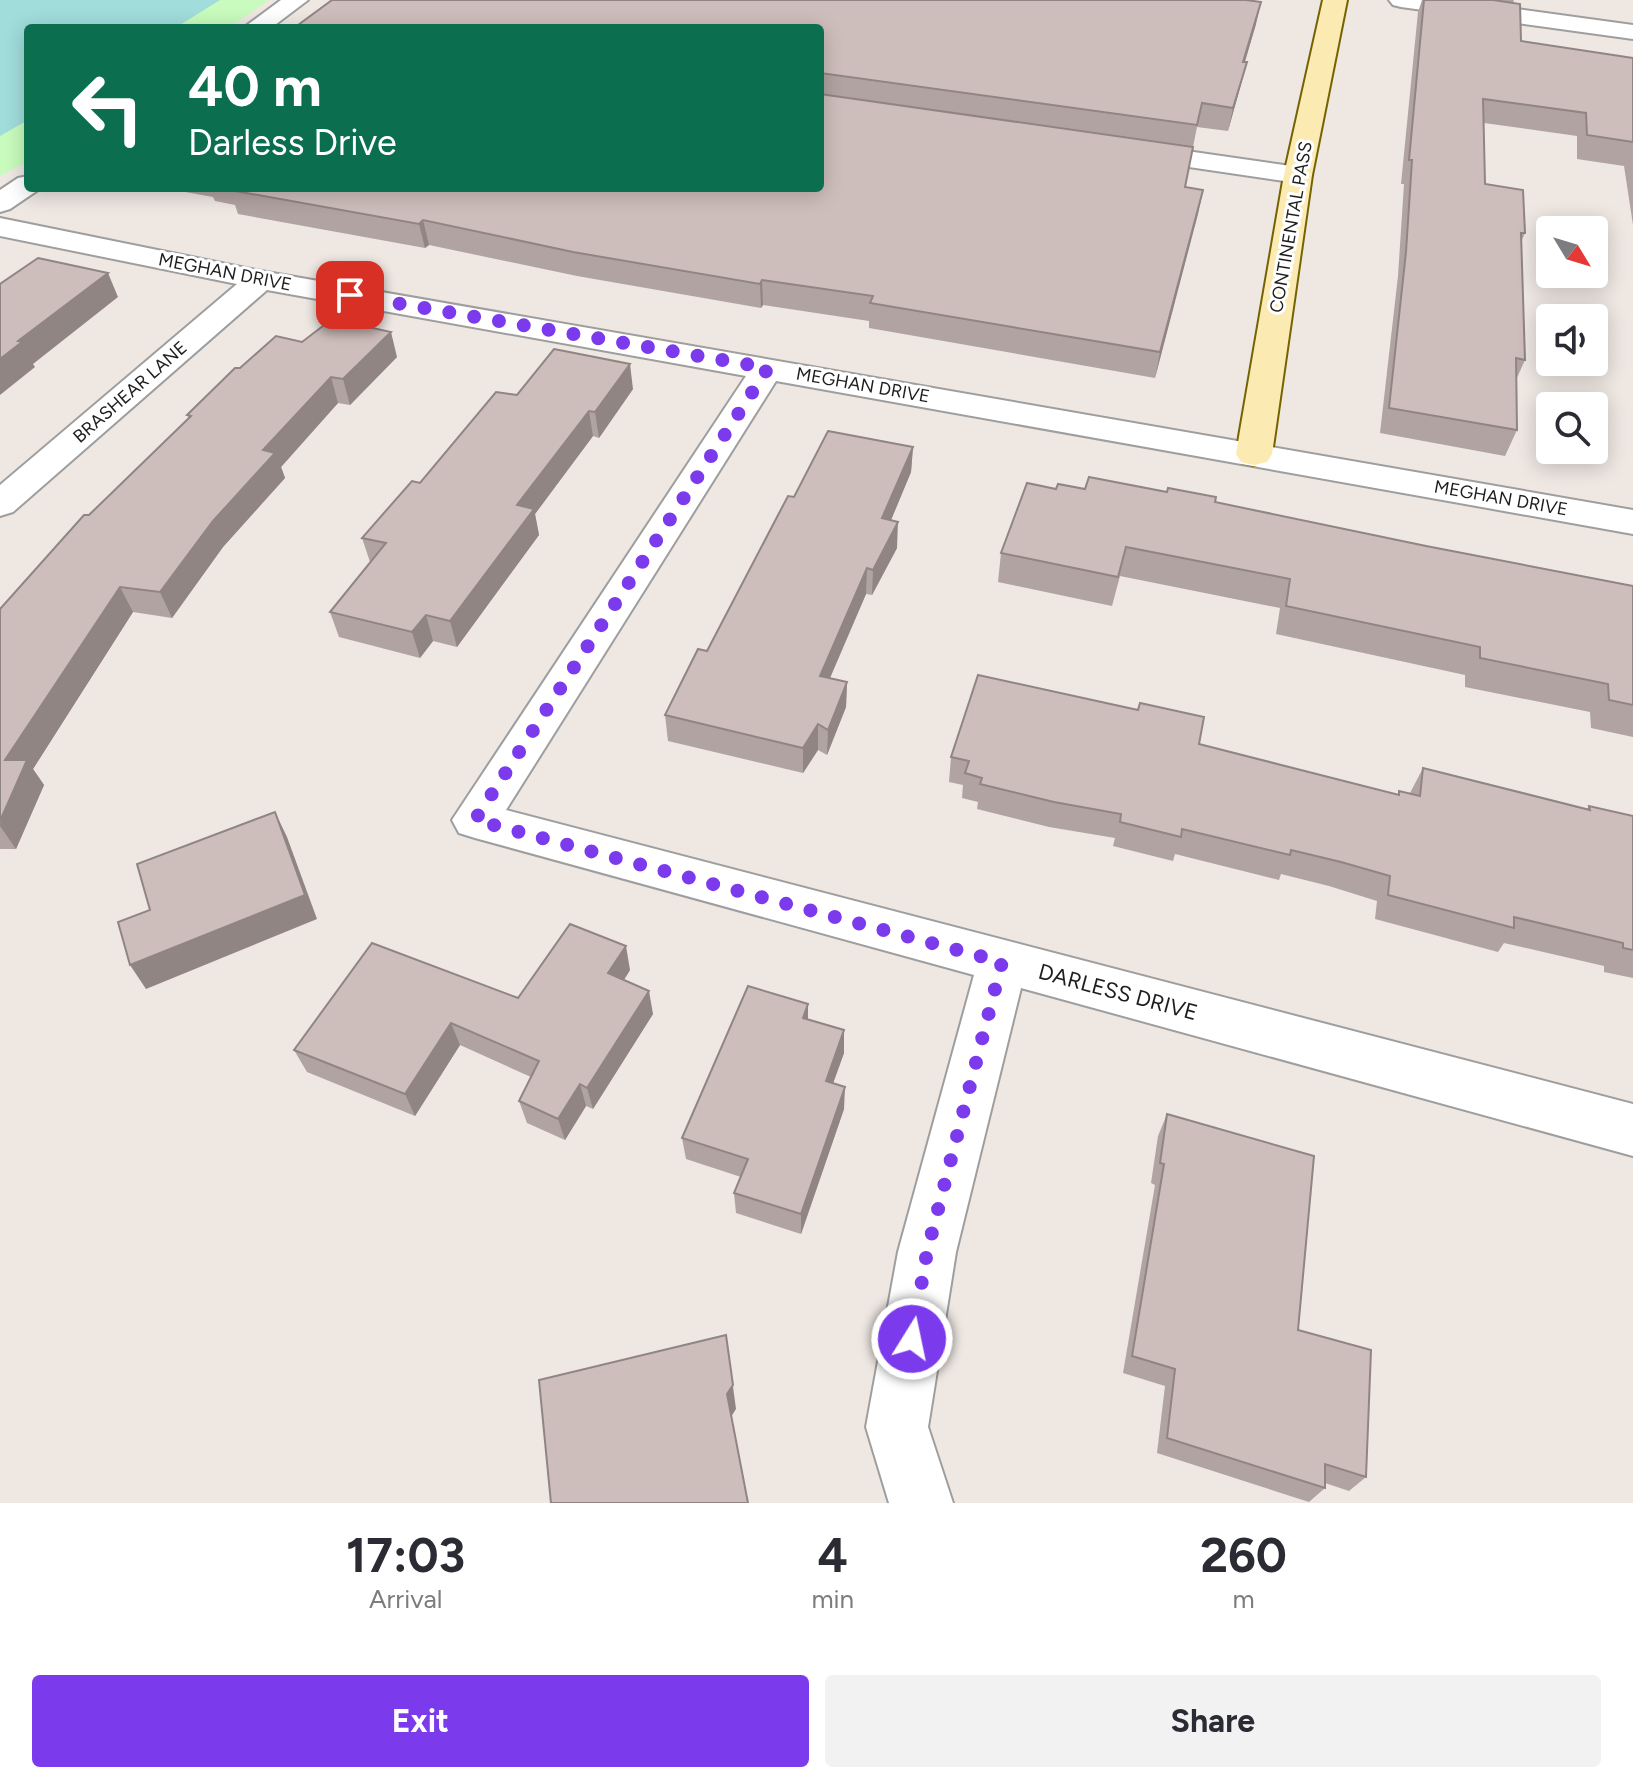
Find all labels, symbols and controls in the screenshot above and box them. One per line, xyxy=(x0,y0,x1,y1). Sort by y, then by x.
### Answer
text: 40 m xyxy=(188,53,322,120)
icon: left xyxy=(56,56,160,160)
text: Darless Drive xyxy=(188,121,397,164)
street label: CONTINENTAL PASS xyxy=(1265,140,1317,314)
north arrow xyxy=(1536,216,1608,288)
map controls xyxy=(1536,216,1608,464)
street label: MEGHAN DRIVE xyxy=(156,248,294,296)
pin xyxy=(316,261,384,329)
icon: arrive xyxy=(328,273,372,317)
button: sound xyxy=(1536,304,1608,376)
street label: BRASHEAR LANE xyxy=(69,337,191,447)
street label: MEGHAN DRIVE xyxy=(794,362,932,408)
button: search xyxy=(1536,392,1608,464)
street label: MEGHAN DRIVE xyxy=(1432,475,1570,521)
street label: DARLESS DRIVE xyxy=(1035,958,1201,1026)
position arrow xyxy=(870,1297,954,1381)
text: 17:03 xyxy=(346,1526,465,1584)
text: 4 xyxy=(818,1526,848,1584)
text: 260 xyxy=(1200,1526,1287,1584)
text: Arrival xyxy=(369,1583,442,1615)
text: min xyxy=(811,1583,854,1615)
text: m xyxy=(1232,1583,1255,1615)
button: Exit xyxy=(32,1675,809,1767)
button: Share xyxy=(825,1675,1601,1767)

